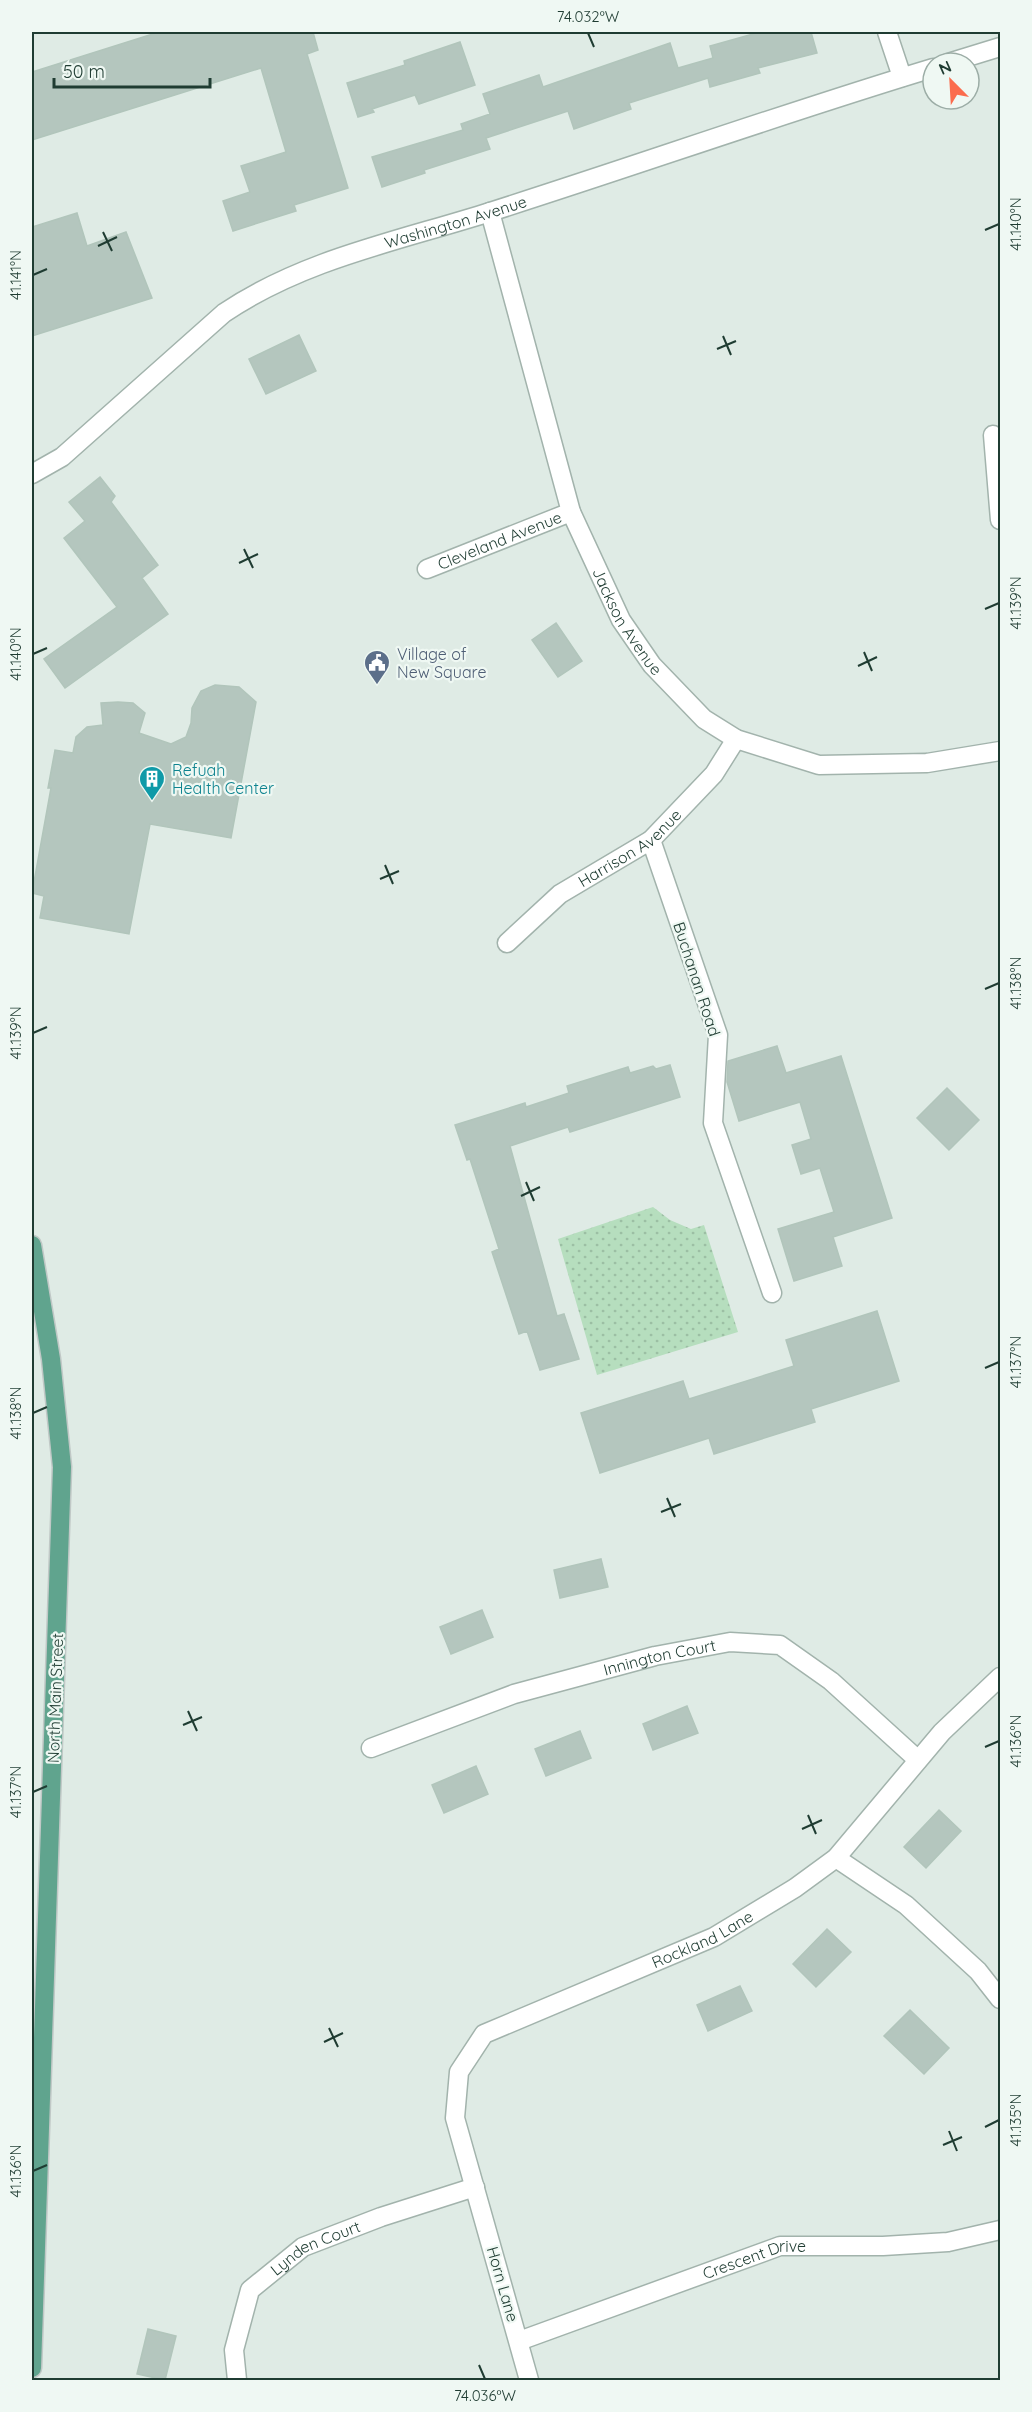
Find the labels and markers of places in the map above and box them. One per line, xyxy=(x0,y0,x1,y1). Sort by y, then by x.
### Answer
place label: Village of New Square xyxy=(397,644,486,682)
public building icon: Village of New Square xyxy=(362,648,392,686)
place label: Refuah Health Center xyxy=(172,760,274,798)
building icon: Refuah Health Center xyxy=(137,764,167,802)

